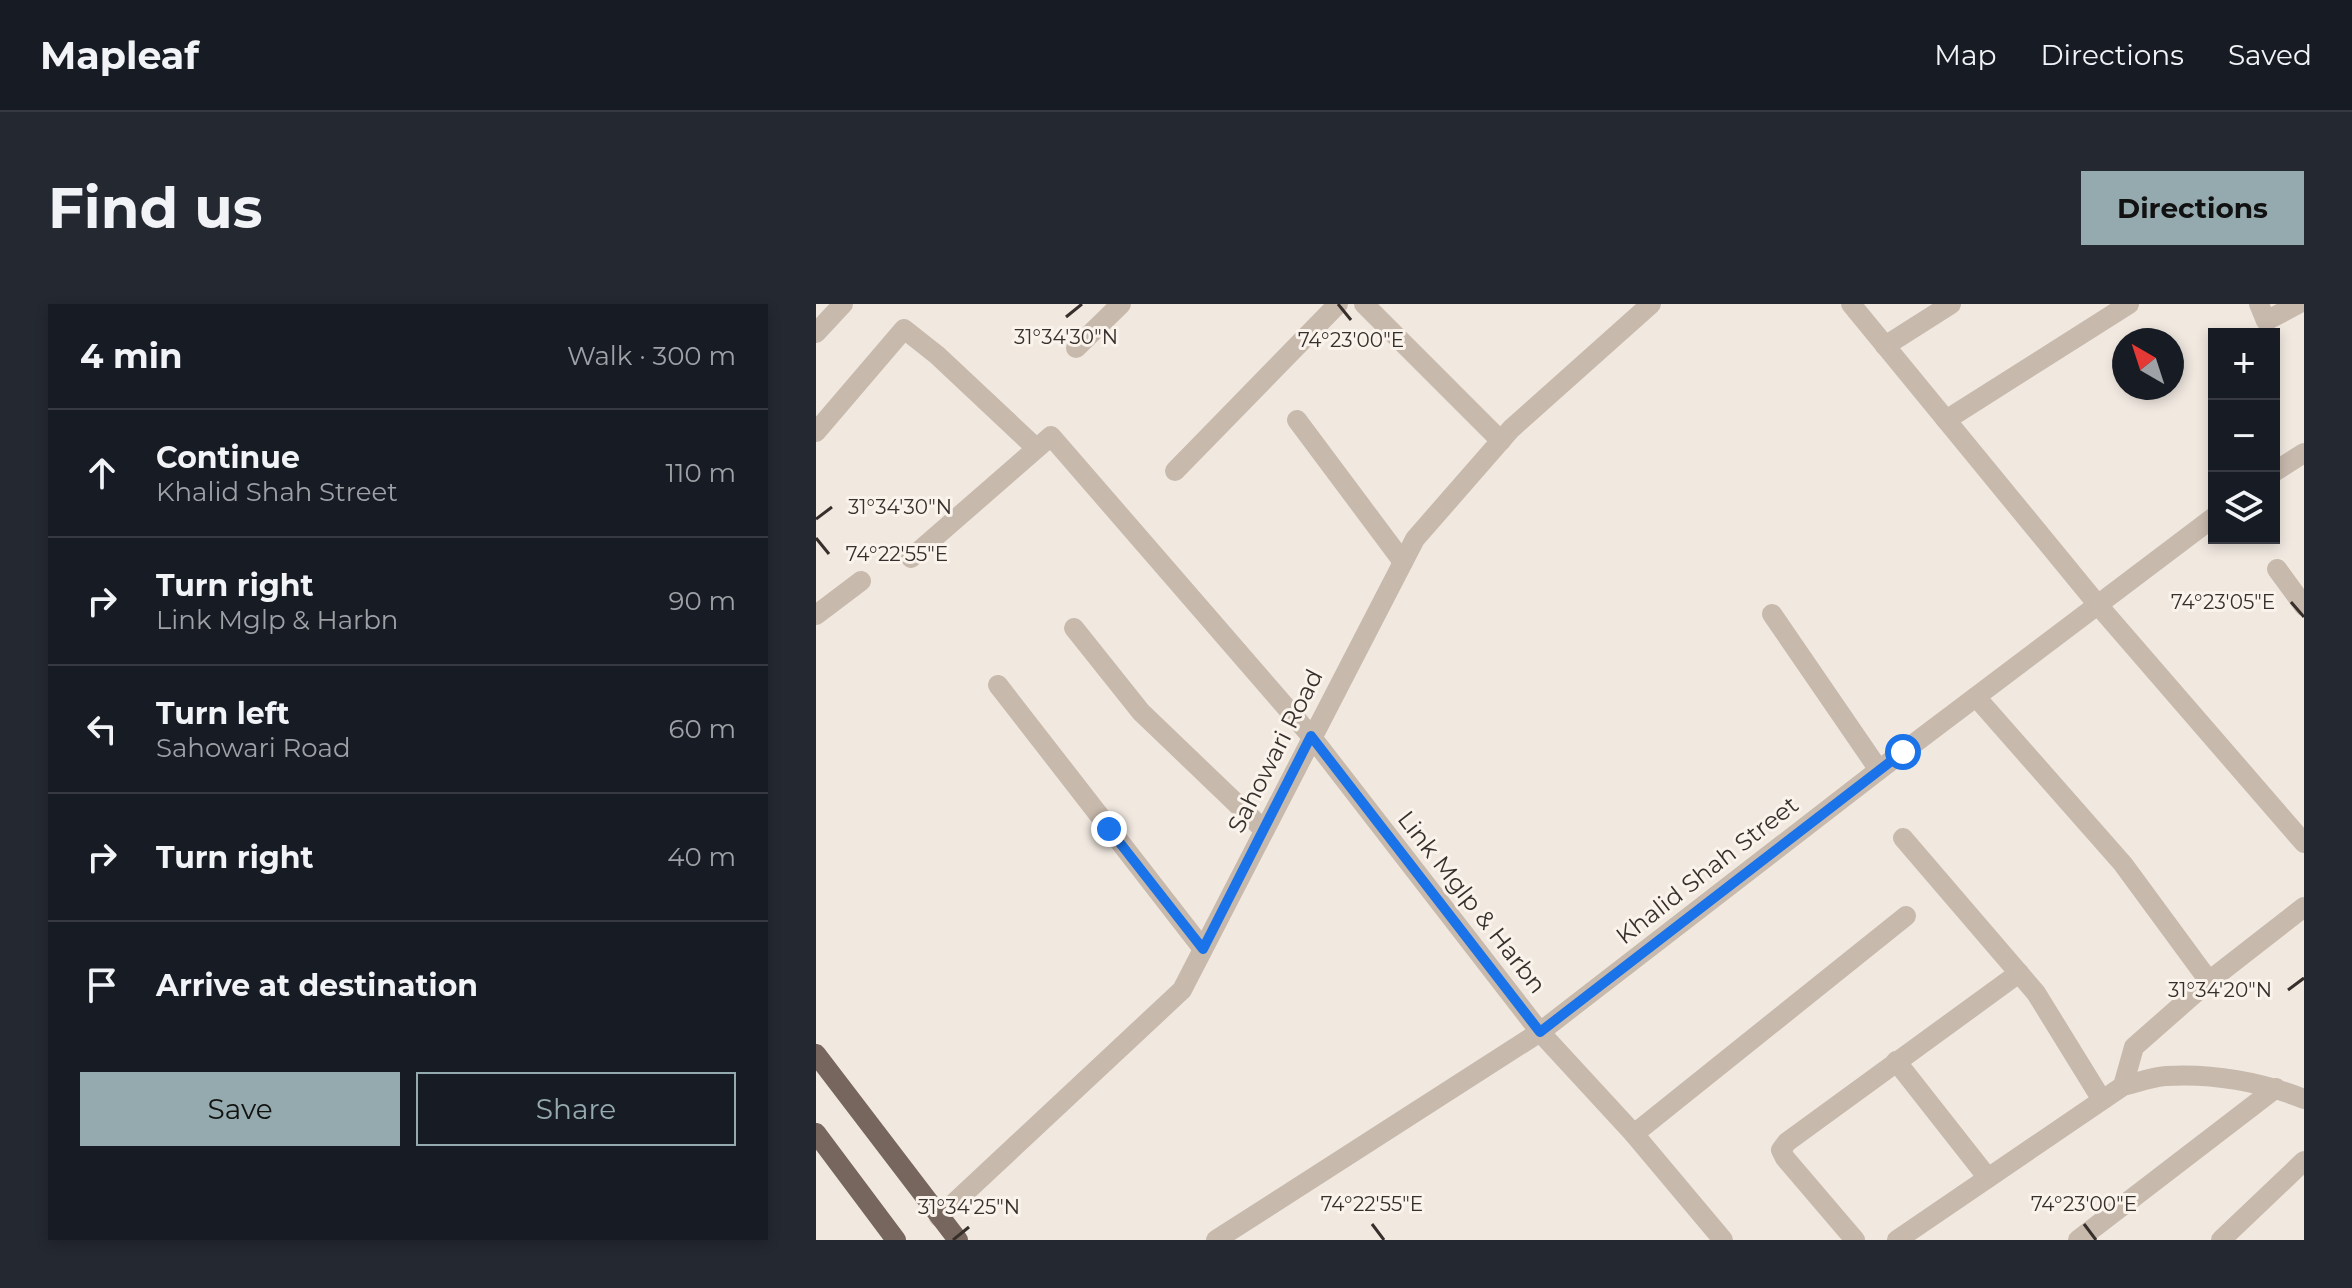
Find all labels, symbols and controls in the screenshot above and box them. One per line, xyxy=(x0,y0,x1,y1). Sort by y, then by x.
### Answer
text: Mapleaf xyxy=(40,32,199,79)
text: Map xyxy=(1934,38,1996,72)
text: Directions xyxy=(2040,38,2184,72)
text: Saved xyxy=(2228,38,2312,72)
button: Directions xyxy=(2081,171,2304,245)
text: Find us xyxy=(48,174,262,242)
text: 31°34'30"N xyxy=(1014,325,1118,349)
text: 74°23'00"E xyxy=(1298,328,1404,352)
north arrow xyxy=(2112,328,2184,400)
map controls xyxy=(2208,328,2280,544)
button: + xyxy=(2208,328,2280,400)
text: 4 min xyxy=(80,335,182,377)
text: Walk · 300 m xyxy=(567,340,736,372)
button: − xyxy=(2208,400,2280,472)
text: Continue xyxy=(156,439,300,476)
icon: ahead xyxy=(80,451,124,495)
text: 110 m xyxy=(666,457,736,489)
button: layers xyxy=(2208,472,2280,544)
text: Khalid Shah Street xyxy=(156,476,398,508)
text: 31°34'30"N xyxy=(848,495,952,519)
text: 74°22'55"E xyxy=(846,542,948,566)
text: Turn right xyxy=(156,567,313,604)
icon: right xyxy=(80,579,124,623)
text: 90 m xyxy=(669,585,736,617)
text: 74°23'05"E xyxy=(2171,590,2275,614)
text: Link Mglp & Harbn xyxy=(156,604,398,636)
street label: Sahowari Road xyxy=(1221,664,1329,838)
text: Turn left xyxy=(156,695,289,732)
icon: left xyxy=(80,707,124,751)
text: 60 m xyxy=(669,713,736,745)
text: Sahowari Road xyxy=(156,732,351,764)
route start xyxy=(1885,734,1921,770)
street label: Khalid Shah Street xyxy=(1610,790,1804,950)
street label: Link Mglp & Harbn xyxy=(1392,805,1552,999)
route end xyxy=(1091,811,1127,847)
icon: right xyxy=(80,835,124,879)
text: Turn right xyxy=(156,839,313,876)
text: 40 m xyxy=(667,841,736,873)
icon: arrive xyxy=(80,963,124,1007)
text: Arrive at destination xyxy=(156,967,478,1004)
text: 31°34'20"N xyxy=(2168,978,2272,1002)
button: Save xyxy=(80,1072,400,1146)
button: Share xyxy=(416,1072,736,1146)
text: 74°22'55"E xyxy=(1321,1192,1423,1216)
text: 74°23'00"E xyxy=(2031,1192,2137,1216)
text: 31°34'25"N xyxy=(918,1195,1020,1219)

